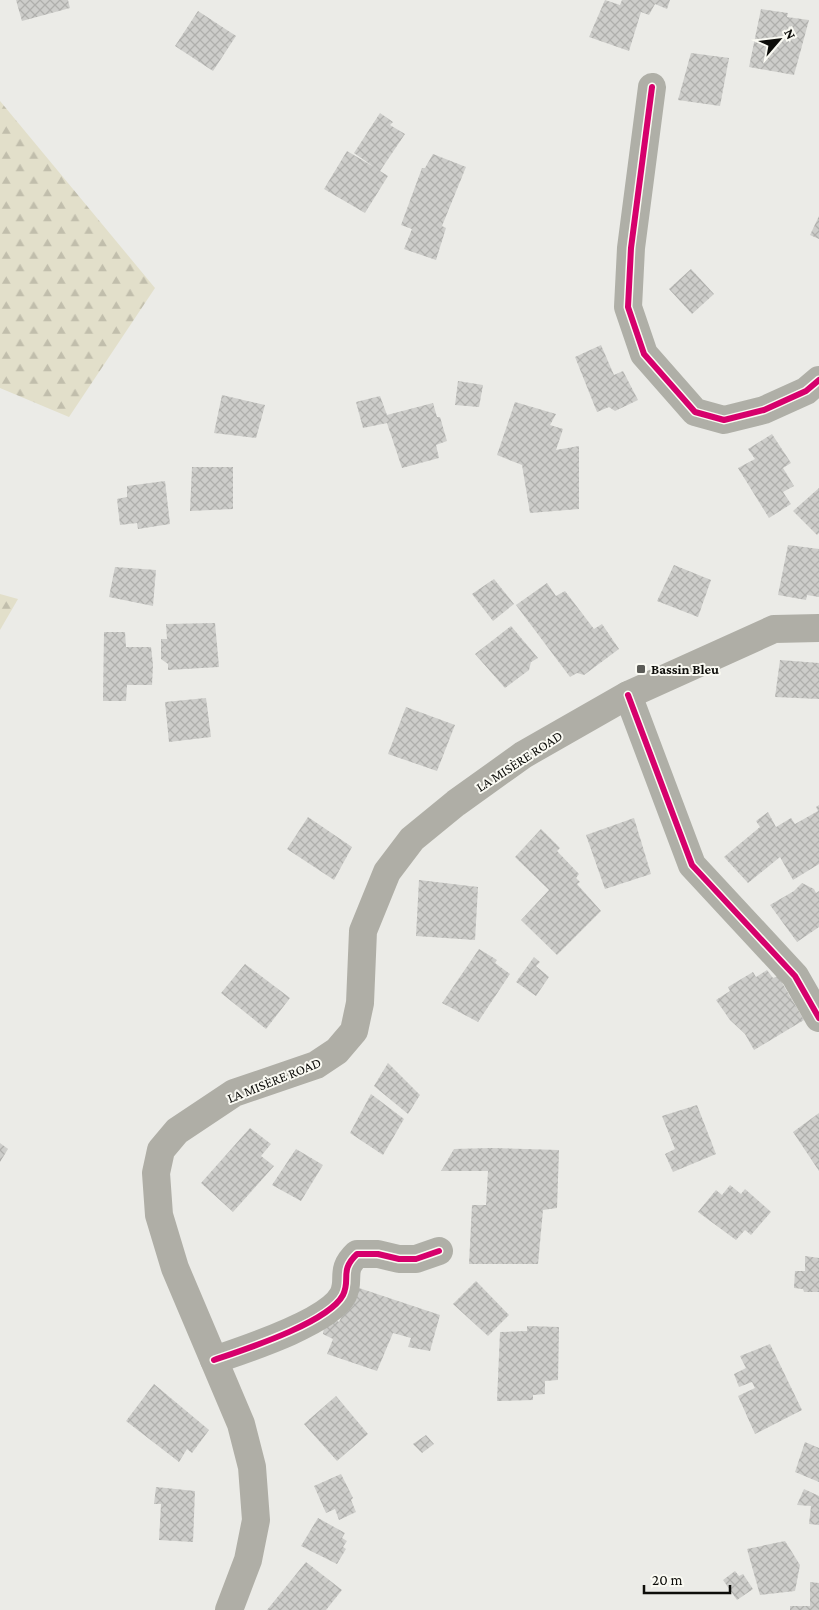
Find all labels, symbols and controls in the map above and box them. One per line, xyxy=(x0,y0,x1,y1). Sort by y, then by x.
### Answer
north arrow xyxy=(754,15,804,65)
text: N xyxy=(781,26,800,42)
place label: Bassin Bleu xyxy=(651,661,719,677)
marker: Bassin Bleu xyxy=(635,663,647,675)
street label: LA MISÈRE ROAD xyxy=(473,727,565,795)
street label: LA MISÈRE ROAD xyxy=(225,1054,323,1106)
scale bar xyxy=(644,1562,730,1594)
text: 20 m xyxy=(652,1572,683,1588)

